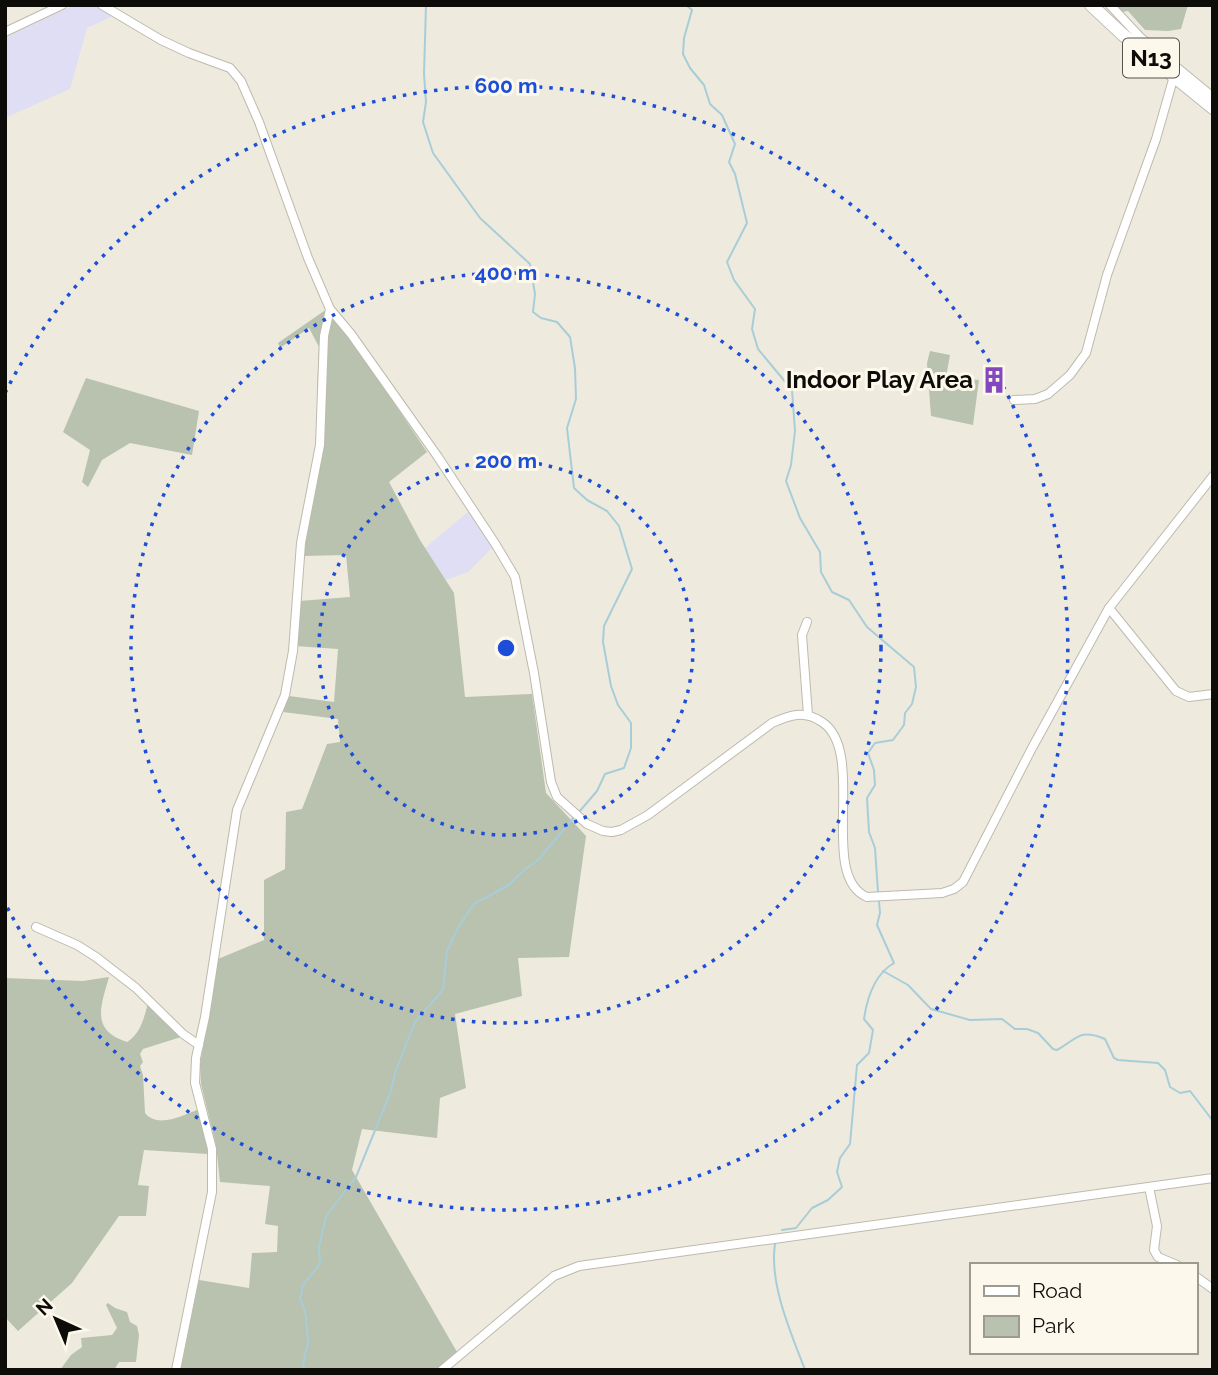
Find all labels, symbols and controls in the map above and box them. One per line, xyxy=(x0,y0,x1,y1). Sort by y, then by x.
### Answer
road number: N13 xyxy=(1123,39,1179,78)
text: 600 m xyxy=(474,73,538,98)
text: 400 m xyxy=(475,260,537,285)
place label: Indoor Play Area xyxy=(786,365,973,394)
building icon: Indoor Play Area xyxy=(979,365,1009,395)
text: 200 m xyxy=(475,448,537,473)
centre of rings xyxy=(494,636,518,660)
legend xyxy=(970,1263,1197,1354)
text: Road xyxy=(1032,1278,1082,1303)
north arrow xyxy=(21,1284,91,1354)
text: N xyxy=(31,1294,57,1320)
text: Park xyxy=(1032,1313,1075,1338)

